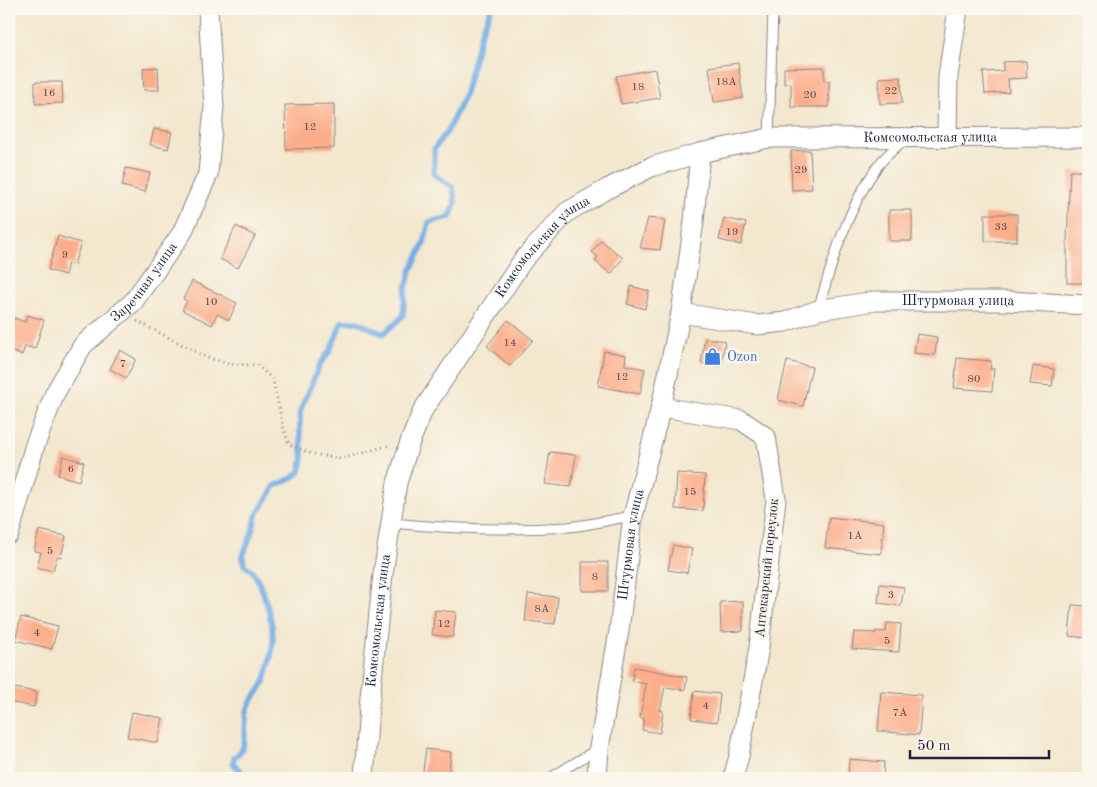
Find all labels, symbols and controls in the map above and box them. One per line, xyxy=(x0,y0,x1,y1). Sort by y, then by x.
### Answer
house number: 18А xyxy=(715,77,737,88)
house number: 18 xyxy=(632,82,644,93)
house number: 22 xyxy=(885,86,897,97)
house number: 16 xyxy=(43,88,55,99)
house number: 20 xyxy=(804,90,816,101)
house number: 12 xyxy=(304,122,316,133)
street label: Комсомольская улица xyxy=(863,130,997,145)
house number: 29 xyxy=(795,165,807,176)
street label: Комсомольская улица xyxy=(493,193,592,300)
house number: 33 xyxy=(995,222,1007,233)
house number: 19 xyxy=(726,227,738,238)
street label: Заречная улица xyxy=(108,240,180,325)
house number: 9 xyxy=(62,250,68,261)
street label: Штурмовая улица xyxy=(902,294,1015,308)
house number: 10 xyxy=(205,297,217,308)
house number: 14 xyxy=(504,338,516,349)
shop icon: Ozon xyxy=(703,347,723,367)
place label: Ozon xyxy=(727,350,758,364)
house number: 7 xyxy=(120,359,126,370)
house number: 12 xyxy=(616,372,628,383)
house number: 80 xyxy=(968,374,980,385)
house number: 6 xyxy=(68,464,74,475)
street label: Штурмовая улица xyxy=(616,487,647,601)
house number: 15 xyxy=(684,487,696,498)
street label: Аптекарский переулок xyxy=(753,498,781,638)
house number: 1А xyxy=(848,531,863,542)
house number: 5 xyxy=(47,546,53,557)
street label: Комсомольская улица xyxy=(364,553,393,688)
house number: 8 xyxy=(592,572,598,583)
house number: 3 xyxy=(888,590,894,601)
house number: 8А xyxy=(535,604,550,615)
house number: 12 xyxy=(438,619,450,630)
house number: 4 xyxy=(34,628,40,639)
house number: 5 xyxy=(884,636,890,647)
house number: 4 xyxy=(703,701,709,712)
house number: 7А xyxy=(893,708,908,719)
scale bar xyxy=(910,727,1048,759)
text: 50 m xyxy=(917,739,951,754)

